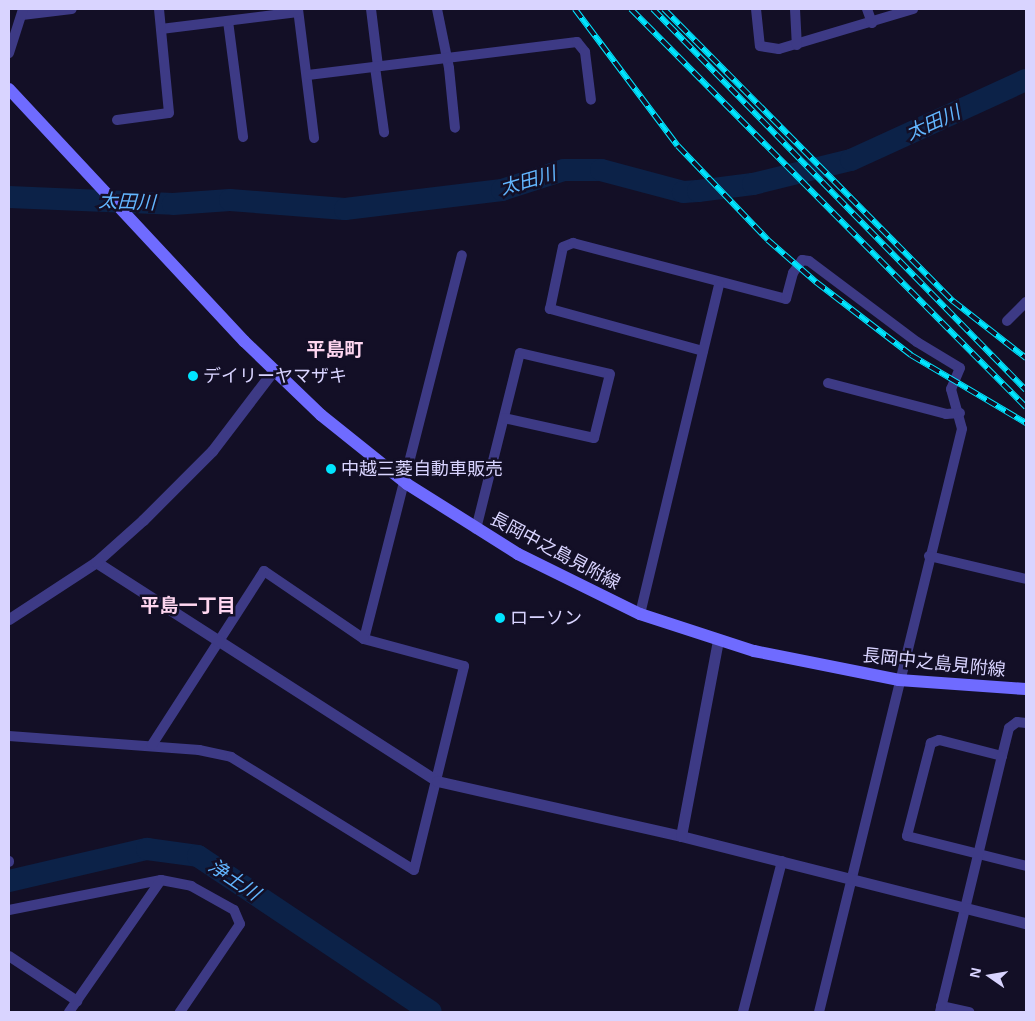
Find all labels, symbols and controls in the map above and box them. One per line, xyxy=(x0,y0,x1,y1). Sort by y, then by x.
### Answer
water label: 太田川 xyxy=(902,101,964,145)
water label: 太田川 xyxy=(497,162,559,200)
water label: 太田川 xyxy=(98,190,156,214)
district label: 平島町 xyxy=(307,339,363,361)
place label: デイリーヤマザキ xyxy=(203,365,347,387)
marker: デイリーヤマザキ xyxy=(187,370,199,382)
place label: 中越三菱自動車販売 xyxy=(341,458,503,480)
marker: 中越三菱自動車販売 xyxy=(325,463,337,475)
street label: 長岡中之島見附線 xyxy=(486,508,624,594)
district label: 平島一丁目 xyxy=(141,595,235,617)
place label: ローソン xyxy=(510,607,582,629)
marker: ローソン xyxy=(494,612,506,624)
street label: 長岡中之島見附線 xyxy=(861,645,1007,681)
water label: 浄土川 xyxy=(204,855,264,905)
north arrow xyxy=(965,951,1015,1001)
text: N xyxy=(966,966,984,979)

